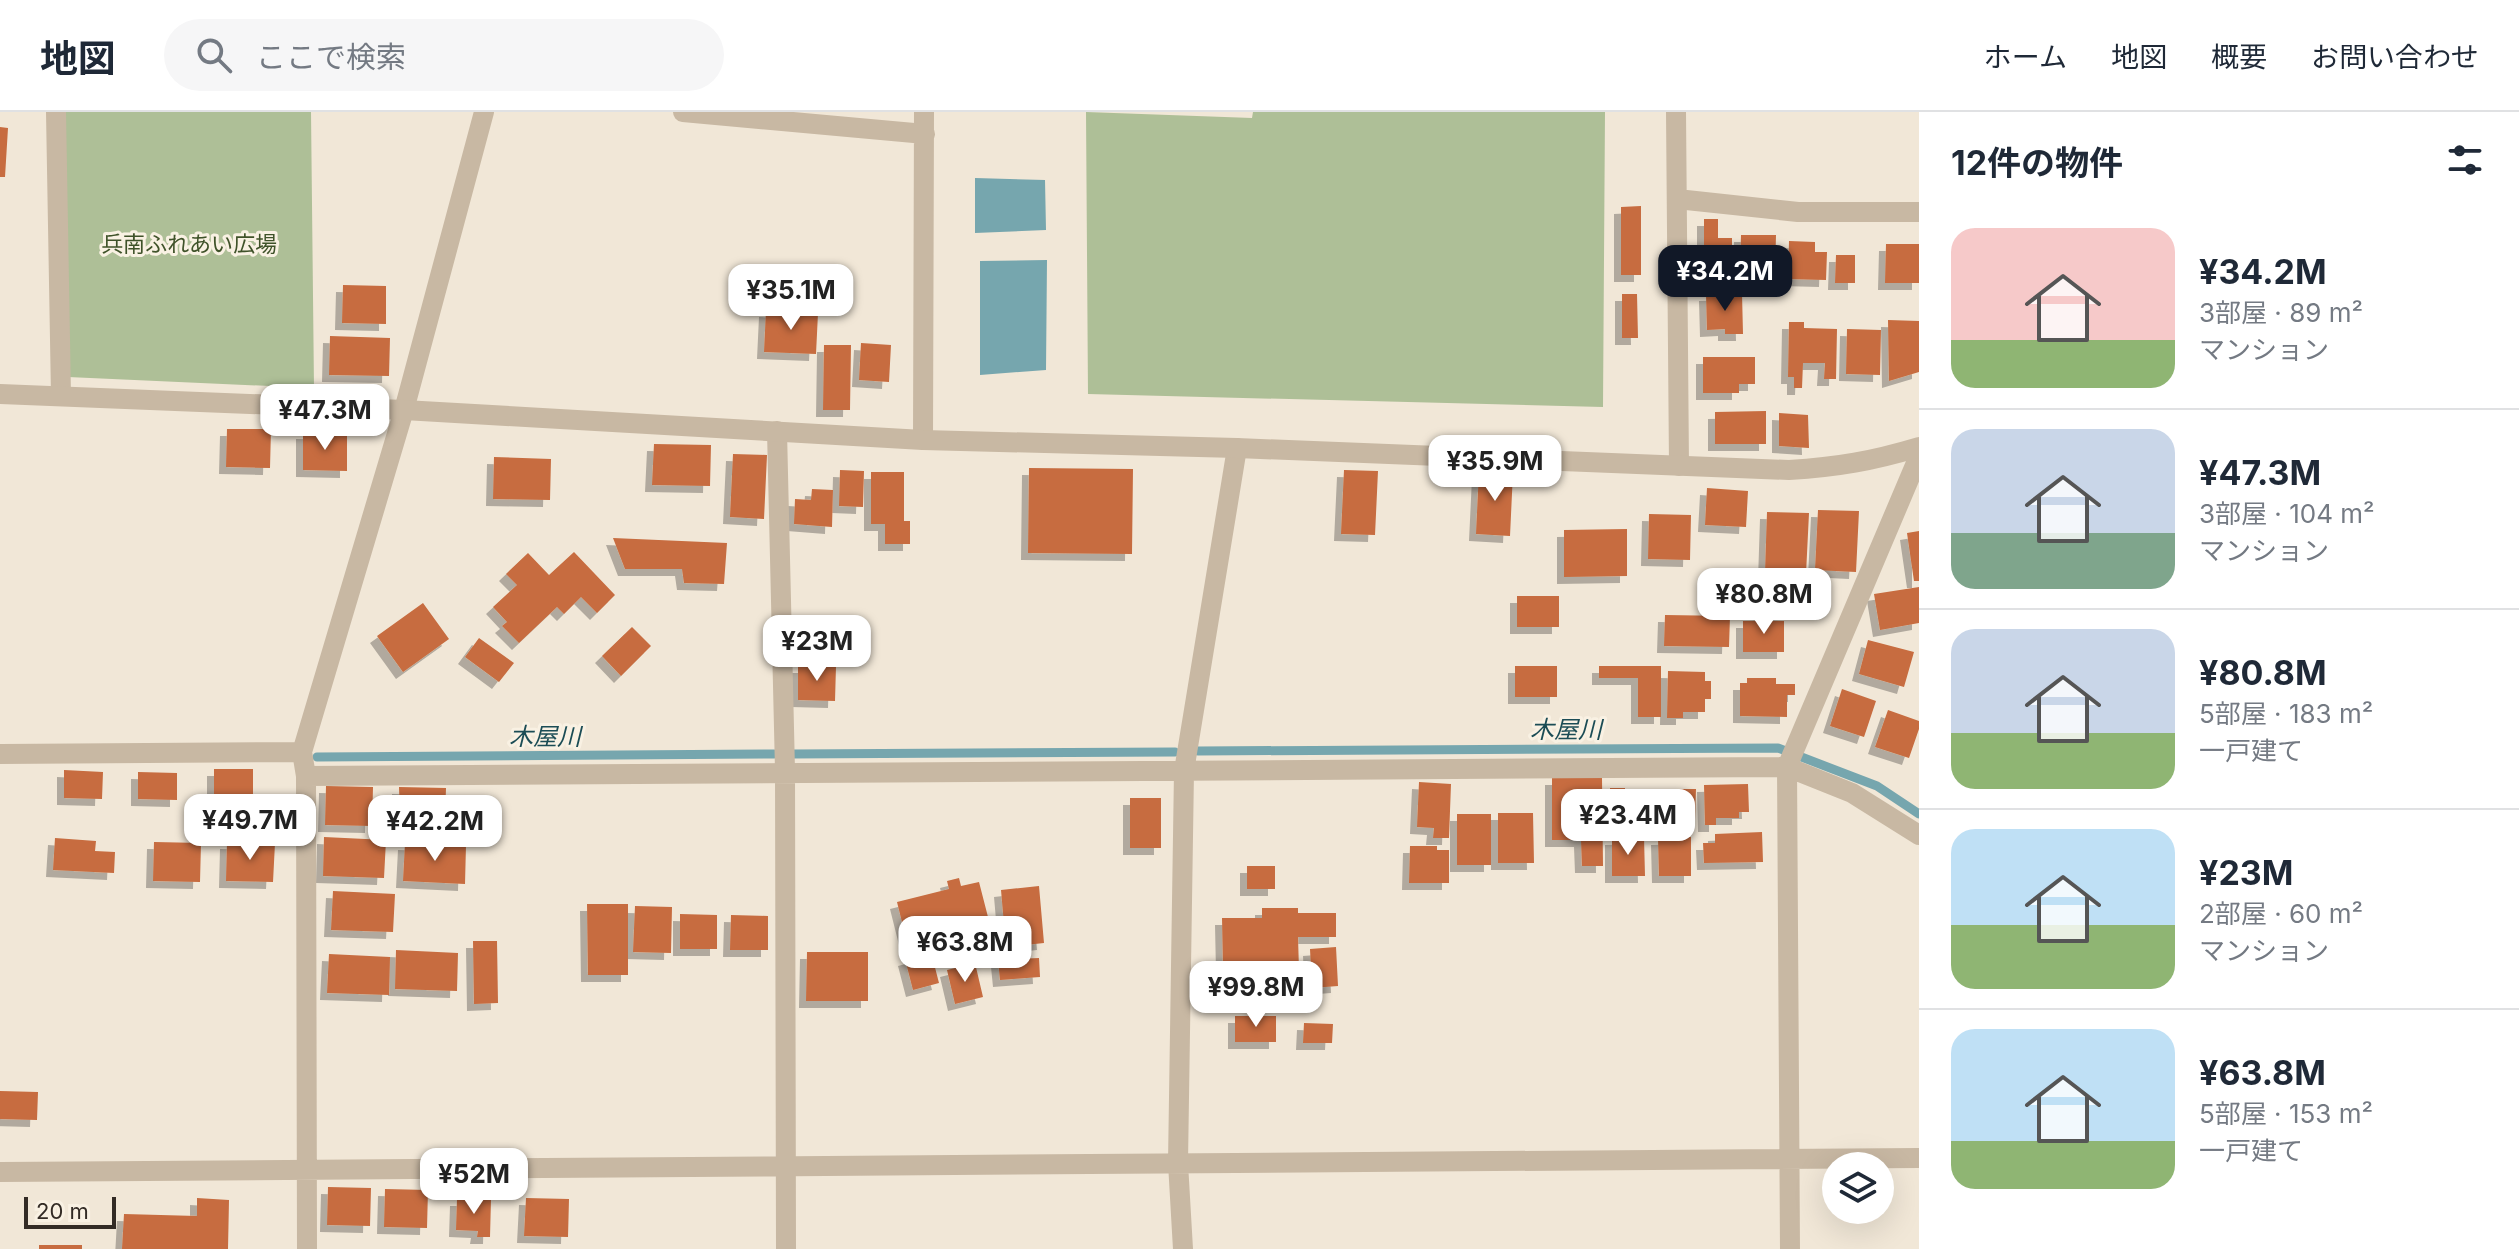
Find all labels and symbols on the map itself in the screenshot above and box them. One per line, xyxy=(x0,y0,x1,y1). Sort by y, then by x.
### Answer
park label: 兵南ふれあい広場 xyxy=(101,231,277,257)
pin: ¥34.2M xyxy=(1660,245,1790,313)
pin: ¥35.1M xyxy=(726,264,856,332)
pin: ¥47.3M xyxy=(260,384,390,452)
pin: ¥35.9M xyxy=(1430,435,1560,503)
pin: ¥80.8M xyxy=(1699,568,1829,636)
pin: ¥23M xyxy=(770,615,864,683)
water label: 木屋川 xyxy=(1530,715,1605,744)
water label: 木屋川 xyxy=(509,722,584,751)
pin: ¥23.4M xyxy=(1563,789,1693,857)
pin: ¥49.7M xyxy=(185,794,315,862)
pin: ¥42.2M xyxy=(370,795,500,863)
pin: ¥63.8M xyxy=(900,916,1030,984)
pin: ¥99.8M xyxy=(1191,961,1321,1029)
pin: ¥52M xyxy=(427,1148,521,1216)
scale bar xyxy=(24,1193,116,1229)

